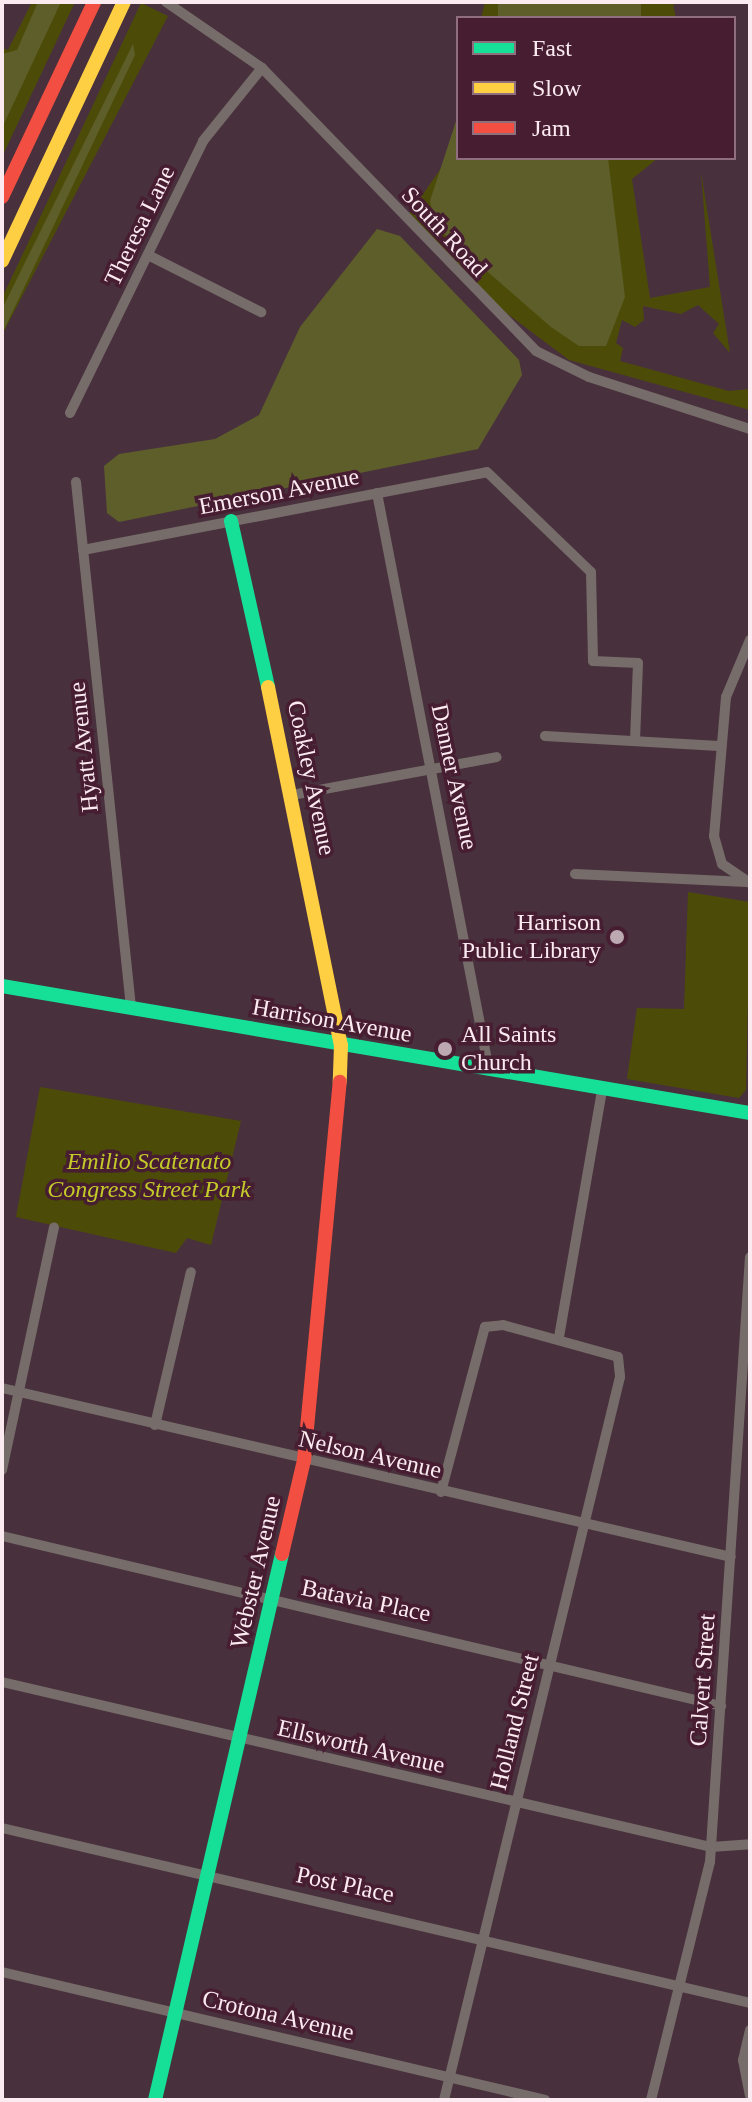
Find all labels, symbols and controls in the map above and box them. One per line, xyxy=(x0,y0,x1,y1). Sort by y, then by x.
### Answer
legend xyxy=(456,16,736,160)
text: Fast xyxy=(532,35,572,61)
text: Slow xyxy=(532,75,581,101)
text: Jam xyxy=(532,115,571,141)
street label: Theresa Lane xyxy=(99,161,181,291)
street label: South Road xyxy=(395,181,493,283)
street label: Emerson Avenue xyxy=(196,462,362,522)
street label: Hyatt Avenue xyxy=(63,680,105,814)
street label: Coakley Avenue xyxy=(280,697,342,859)
street label: Danner Avenue xyxy=(424,701,484,853)
place label: Harrison Public Library xyxy=(462,909,601,965)
marker: Harrison Public Library xyxy=(608,928,626,946)
street label: Harrison Avenue xyxy=(249,993,415,1049)
place label: All Saints Church xyxy=(461,1021,556,1077)
marker: All Saints Church xyxy=(436,1040,454,1058)
park label: Emilio Scatenato Congress Street Park xyxy=(47,1148,251,1204)
street label: Nelson Avenue xyxy=(295,1424,445,1486)
street label: Webster Avenue xyxy=(224,1492,288,1652)
street label: Batavia Place xyxy=(299,1573,433,1629)
street label: Calvert Street xyxy=(684,1613,722,1747)
street label: Holland Street xyxy=(484,1651,546,1793)
street label: Ellsworth Avenue xyxy=(274,1714,448,1780)
street label: Post Place xyxy=(293,1861,397,1909)
street label: Crotona Avenue xyxy=(199,1984,357,2048)

